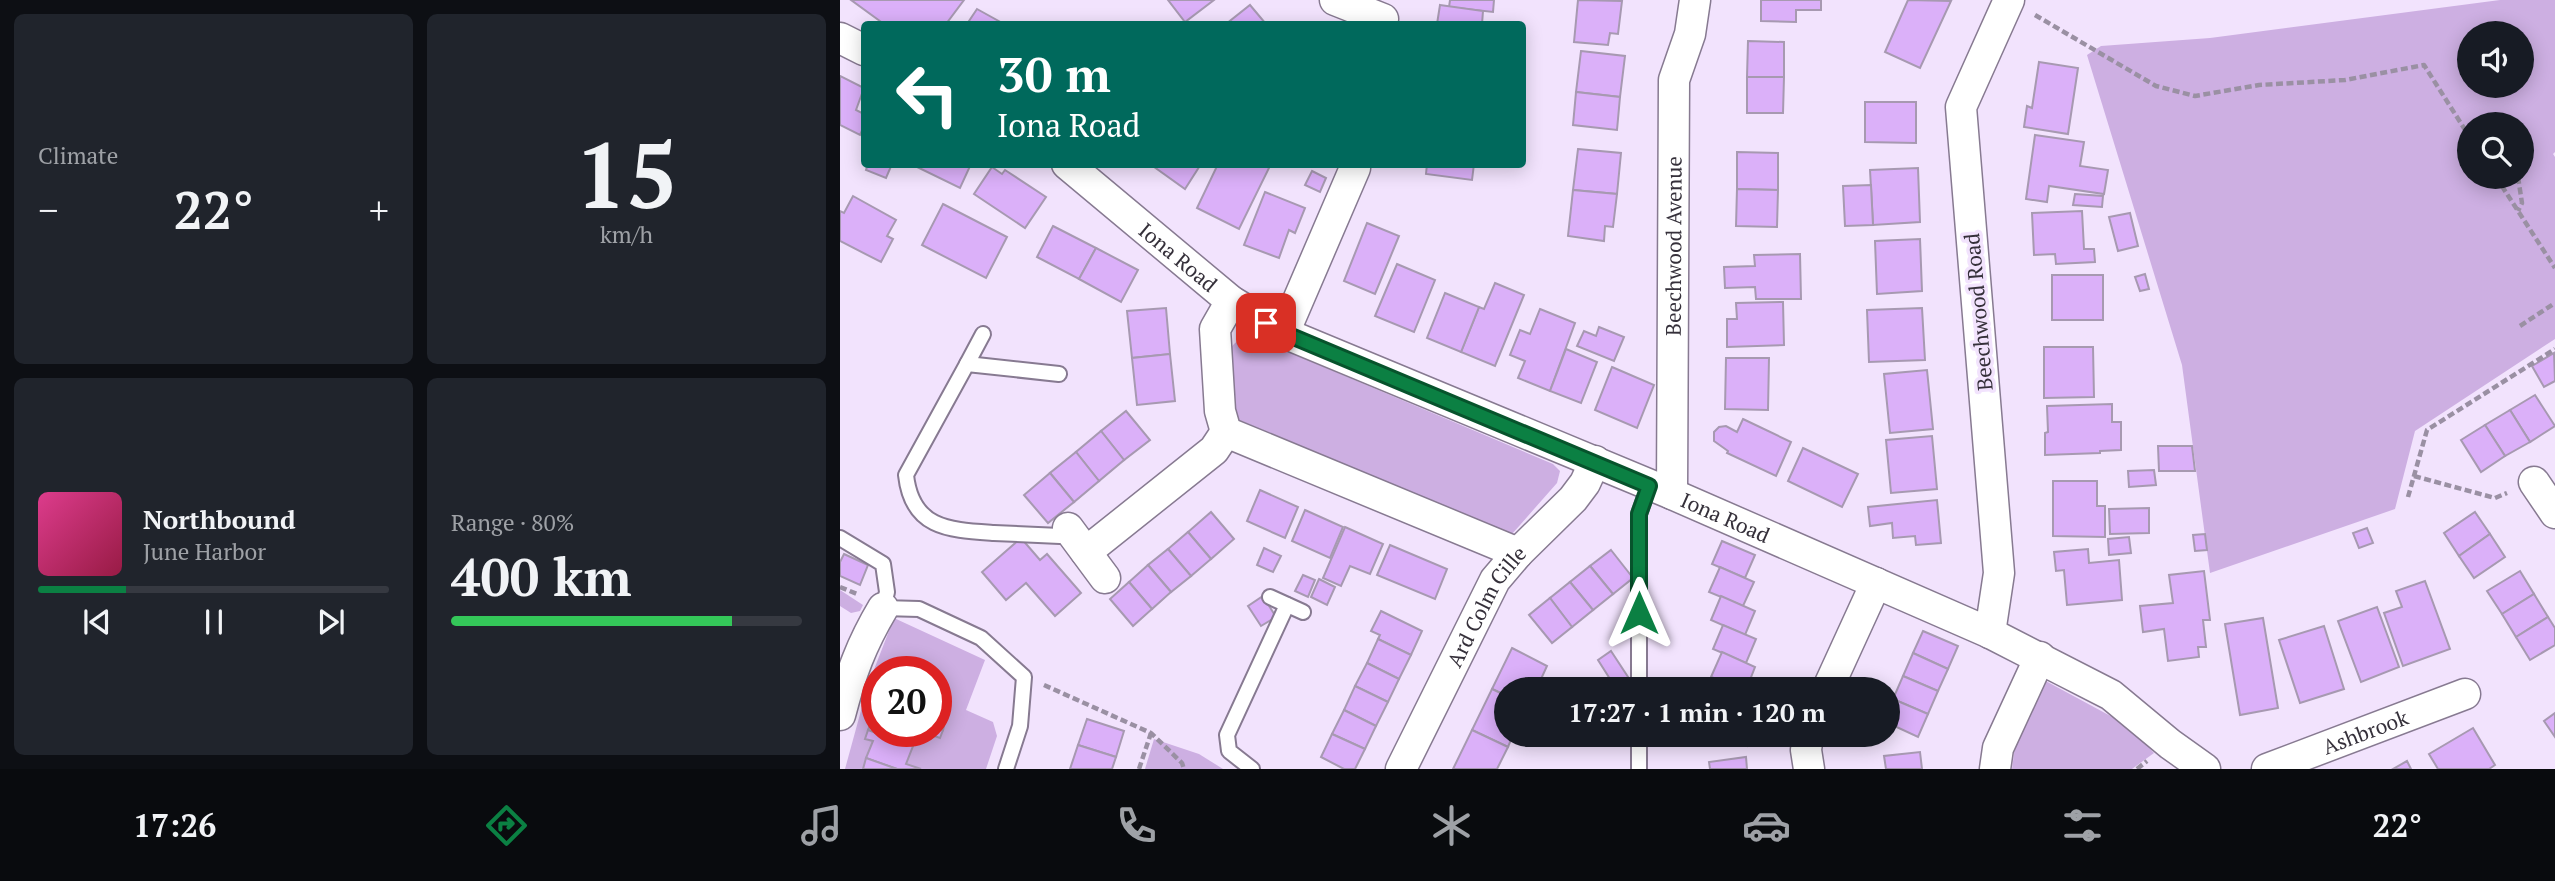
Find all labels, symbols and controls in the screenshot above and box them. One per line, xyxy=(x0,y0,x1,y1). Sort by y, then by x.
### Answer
map controls xyxy=(2457,21,2534,189)
button: sound xyxy=(2457,21,2534,98)
text: 30 m xyxy=(997,41,1111,106)
icon: left xyxy=(882,49,973,140)
text: Iona Road xyxy=(997,104,1140,146)
button: search xyxy=(2457,112,2534,189)
text: 15 xyxy=(575,113,678,234)
text: Climate xyxy=(38,140,118,171)
street label: Beechwood Avenue xyxy=(1659,156,1688,336)
text: 22° xyxy=(173,175,254,244)
text: − xyxy=(38,185,58,235)
text: + xyxy=(369,185,389,235)
street label: Iona Road xyxy=(1133,216,1224,298)
text: km/h xyxy=(600,219,653,250)
street label: Beechwood Road xyxy=(1957,232,1999,392)
pin xyxy=(1236,293,1296,353)
icon: arrive xyxy=(1247,304,1285,342)
street label: Iona Road xyxy=(1677,486,1774,549)
text: Northbound xyxy=(143,502,296,536)
text: Range · 80% xyxy=(451,507,574,538)
text: June Harbor xyxy=(143,536,266,567)
street label: Ard Colm Cille xyxy=(1440,539,1532,672)
text: 400 km xyxy=(451,542,632,611)
position arrow xyxy=(1602,576,1676,650)
icon: previous xyxy=(78,603,116,641)
icon: pause xyxy=(195,603,233,641)
icon: next xyxy=(312,603,350,641)
speed limit sign: 20 xyxy=(861,656,952,747)
text: 17:27 · 1 min · 120 m xyxy=(1568,695,1826,729)
street label: Ashbrook xyxy=(2318,703,2412,761)
icon: directions xyxy=(482,801,531,850)
icon: music xyxy=(797,801,846,850)
icon: phone xyxy=(1112,801,1161,850)
icon: climate xyxy=(1427,801,1476,850)
icon: car xyxy=(1742,801,1791,850)
icon: filters xyxy=(2058,801,2107,850)
text: 17:26 xyxy=(133,804,216,846)
text: 22° xyxy=(2373,804,2422,846)

